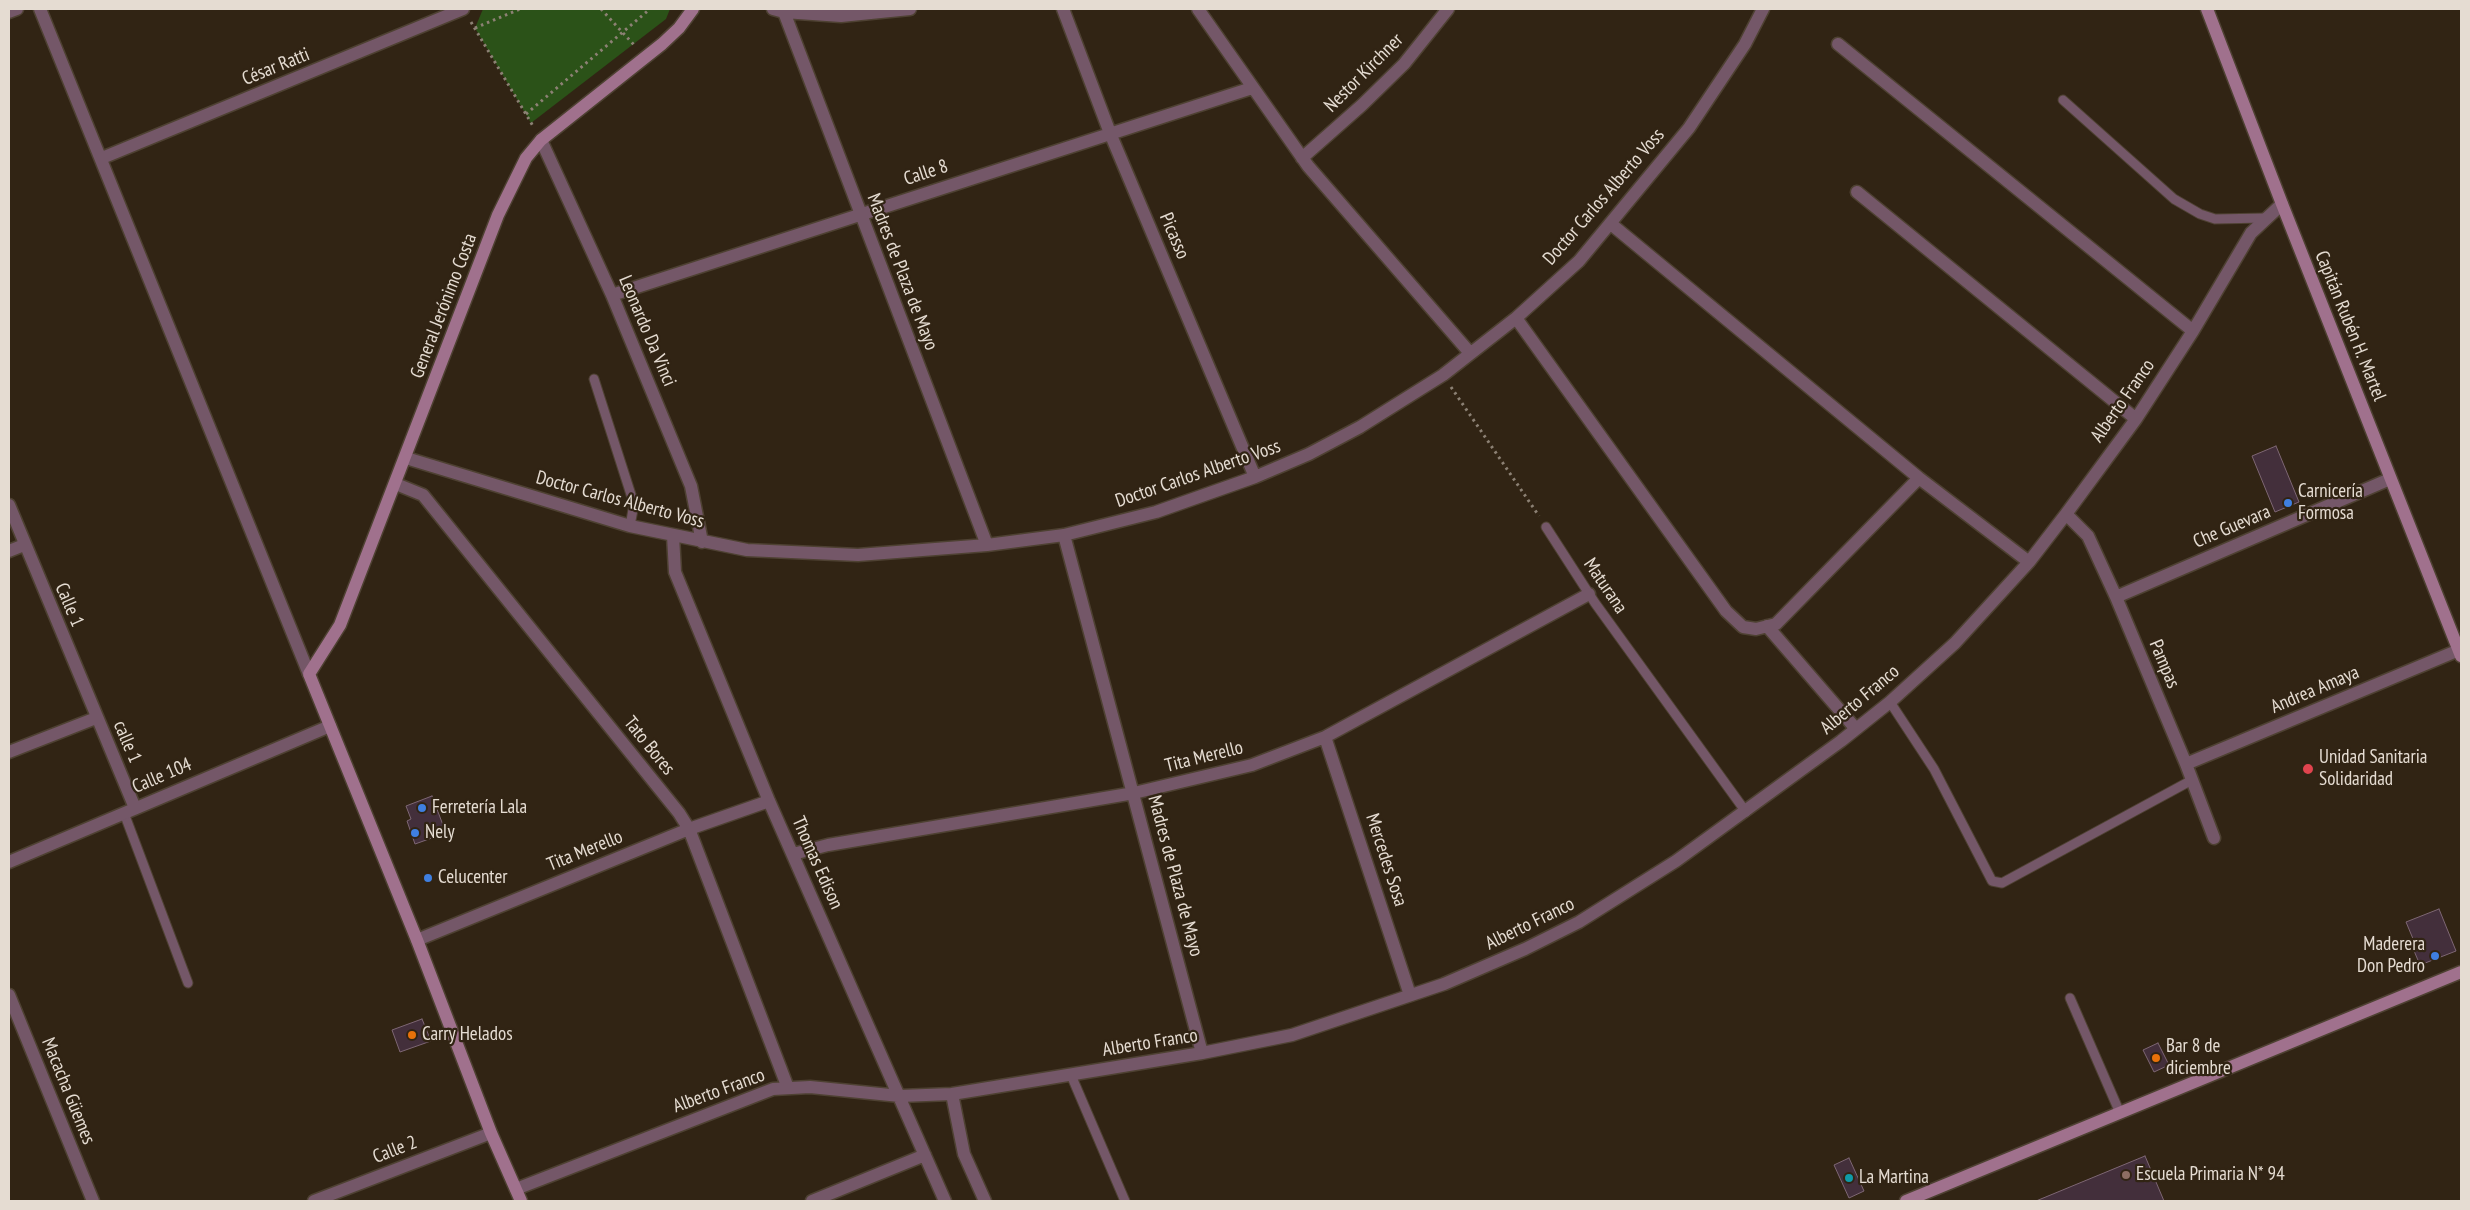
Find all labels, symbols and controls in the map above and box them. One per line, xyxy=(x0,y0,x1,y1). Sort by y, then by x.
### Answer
street label: Nestor Kirchner xyxy=(1320,29,1408,117)
street label: César Ratti xyxy=(239,43,313,91)
street label: Doctor Carlos Alberto Voss xyxy=(1539,124,1669,270)
street label: Calle 8 xyxy=(901,155,951,191)
street label: Madres de Plaza de Mayo xyxy=(862,191,942,353)
street label: Picasso xyxy=(1154,209,1194,263)
street label: General Jerónimo Costa xyxy=(406,230,482,382)
street label: Capitán Rubén H. Martel xyxy=(2310,248,2390,404)
street label: Leonardo Da Vinci xyxy=(613,272,681,390)
street label: Alberto Franco xyxy=(2086,355,2160,447)
street label: Doctor Carlos Alberto Voss xyxy=(1112,435,1284,513)
street label: Doctor Carlos Alberto Voss xyxy=(533,467,707,533)
place label: Carnicería Formosa xyxy=(2298,481,2363,525)
marker: Carnicería Formosa xyxy=(2282,497,2294,509)
street label: Che Guevara xyxy=(2190,501,2274,553)
street label: Maturana xyxy=(1578,554,1632,618)
street label: Calle 1 xyxy=(50,580,88,630)
street label: Pampas xyxy=(2144,636,2184,692)
street label: Alberto Franco xyxy=(1816,660,1904,740)
street label: Andrea Amaya xyxy=(2267,661,2363,719)
street label: Tato Bores xyxy=(619,712,679,780)
street label: calle 1 xyxy=(108,717,146,767)
street label: Tita Merello xyxy=(1163,736,1245,778)
place label: Unidad Sanitaria Solidaridad xyxy=(2319,747,2427,791)
street label: Calle 104 xyxy=(129,753,195,799)
marker: Unidad Sanitaria Solidaridad xyxy=(2301,762,2315,776)
street label: Madres de Plaza de Mayo xyxy=(1143,793,1207,959)
place label: Ferretería Lala xyxy=(432,797,527,819)
marker: Ferretería Lala xyxy=(416,802,428,814)
street label: Mercedes Sosa xyxy=(1360,811,1412,909)
street label: Thomas Edison xyxy=(786,813,848,913)
place label: Nely xyxy=(425,822,455,844)
street label: Tita Merello xyxy=(544,826,626,876)
marker: Nely xyxy=(409,827,421,839)
place label: Celucenter xyxy=(438,867,507,889)
marker: Celucenter xyxy=(422,872,434,884)
street label: Alberto Franco xyxy=(1482,893,1578,955)
place label: Maderera Don Pedro xyxy=(2357,934,2425,978)
marker: Maderera Don Pedro xyxy=(2429,950,2441,962)
place label: Carry Helados xyxy=(422,1024,513,1046)
street label: Alberto Franco xyxy=(1101,1024,1199,1062)
marker: Carry Helados xyxy=(406,1029,418,1041)
street label: Macacha Güemes xyxy=(36,1034,100,1148)
place label: Bar 8 de diciembre xyxy=(2166,1036,2231,1080)
marker: Bar 8 de diciembre xyxy=(2150,1052,2162,1064)
street label: Alberto Franco xyxy=(670,1064,768,1118)
street label: Calle 2 xyxy=(370,1131,420,1169)
place label: Escuela Primaria N* 94 xyxy=(2136,1164,2285,1186)
place label: La Martina xyxy=(1859,1167,1929,1189)
marker: Escuela Primaria N* 94 xyxy=(2120,1169,2132,1181)
marker: La Martina xyxy=(1843,1172,1855,1184)

